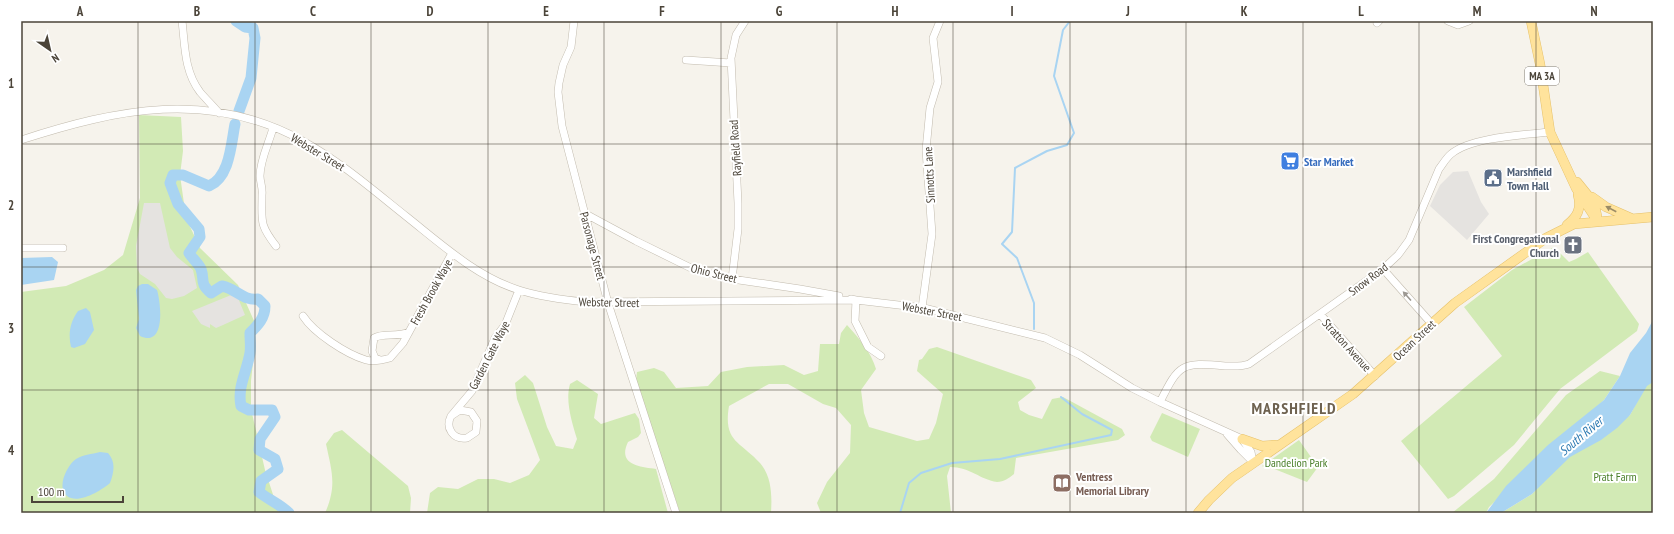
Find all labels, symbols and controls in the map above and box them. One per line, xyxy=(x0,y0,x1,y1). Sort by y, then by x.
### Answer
text: A xyxy=(76,3,84,20)
text: B xyxy=(194,3,200,20)
text: C xyxy=(310,3,316,20)
text: D xyxy=(427,3,434,20)
text: E xyxy=(543,3,549,20)
text: F xyxy=(659,3,665,20)
text: G xyxy=(776,3,783,20)
text: H xyxy=(892,3,899,20)
text: I xyxy=(1010,3,1014,20)
text: J xyxy=(1125,3,1130,20)
text: K xyxy=(1241,3,1248,20)
text: L xyxy=(1358,3,1364,20)
text: M xyxy=(1473,3,1482,20)
text: N xyxy=(1590,3,1598,20)
north arrow xyxy=(30,30,70,70)
text: N xyxy=(49,51,62,66)
road number: MA 3A xyxy=(1525,67,1559,85)
text: 1 xyxy=(8,75,14,92)
street label: Rayfield Road xyxy=(726,119,744,177)
street label: Webster Street xyxy=(288,130,348,174)
street label: Sinnotts Lane xyxy=(920,146,938,204)
supermarket icon: Star Market xyxy=(1279,150,1301,172)
place label: Star Market xyxy=(1304,154,1354,169)
place label: Marshfield Town Hall xyxy=(1507,164,1552,193)
public building icon: Marshfield Town Hall xyxy=(1482,167,1504,189)
text: 2 xyxy=(8,197,14,214)
one-way arrow xyxy=(1605,205,1616,212)
street label: Parsonage Street xyxy=(577,210,609,282)
place label: First Congregational Church xyxy=(1473,231,1559,260)
church icon: First Congregational Church xyxy=(1562,234,1584,256)
street label: Fresh Brook Waye xyxy=(407,256,455,328)
street label: Snow Road xyxy=(1345,259,1391,299)
street label: Ohio Street xyxy=(689,260,739,286)
one-way arrow xyxy=(1402,291,1412,301)
street label: Webster Street xyxy=(579,294,640,310)
street label: Webster Street xyxy=(901,298,964,324)
street label: Stratton Avenue xyxy=(1319,315,1375,375)
street label: Ocean Street xyxy=(1389,316,1439,364)
street label: Garden Gate Waye xyxy=(465,318,513,392)
text: 3 xyxy=(8,320,14,337)
district label: MARSHFIELD xyxy=(1252,398,1336,418)
water label: South River xyxy=(1556,411,1608,459)
text: 4 xyxy=(8,442,15,459)
park label: Dandelion Park xyxy=(1265,455,1328,470)
place label: Ventress Memorial Library xyxy=(1075,469,1149,498)
park label: Pratt Farm xyxy=(1593,469,1637,484)
library icon: Ventress Memorial Library xyxy=(1051,472,1073,494)
scale bar xyxy=(32,478,123,504)
text: 100 m xyxy=(38,484,65,499)

